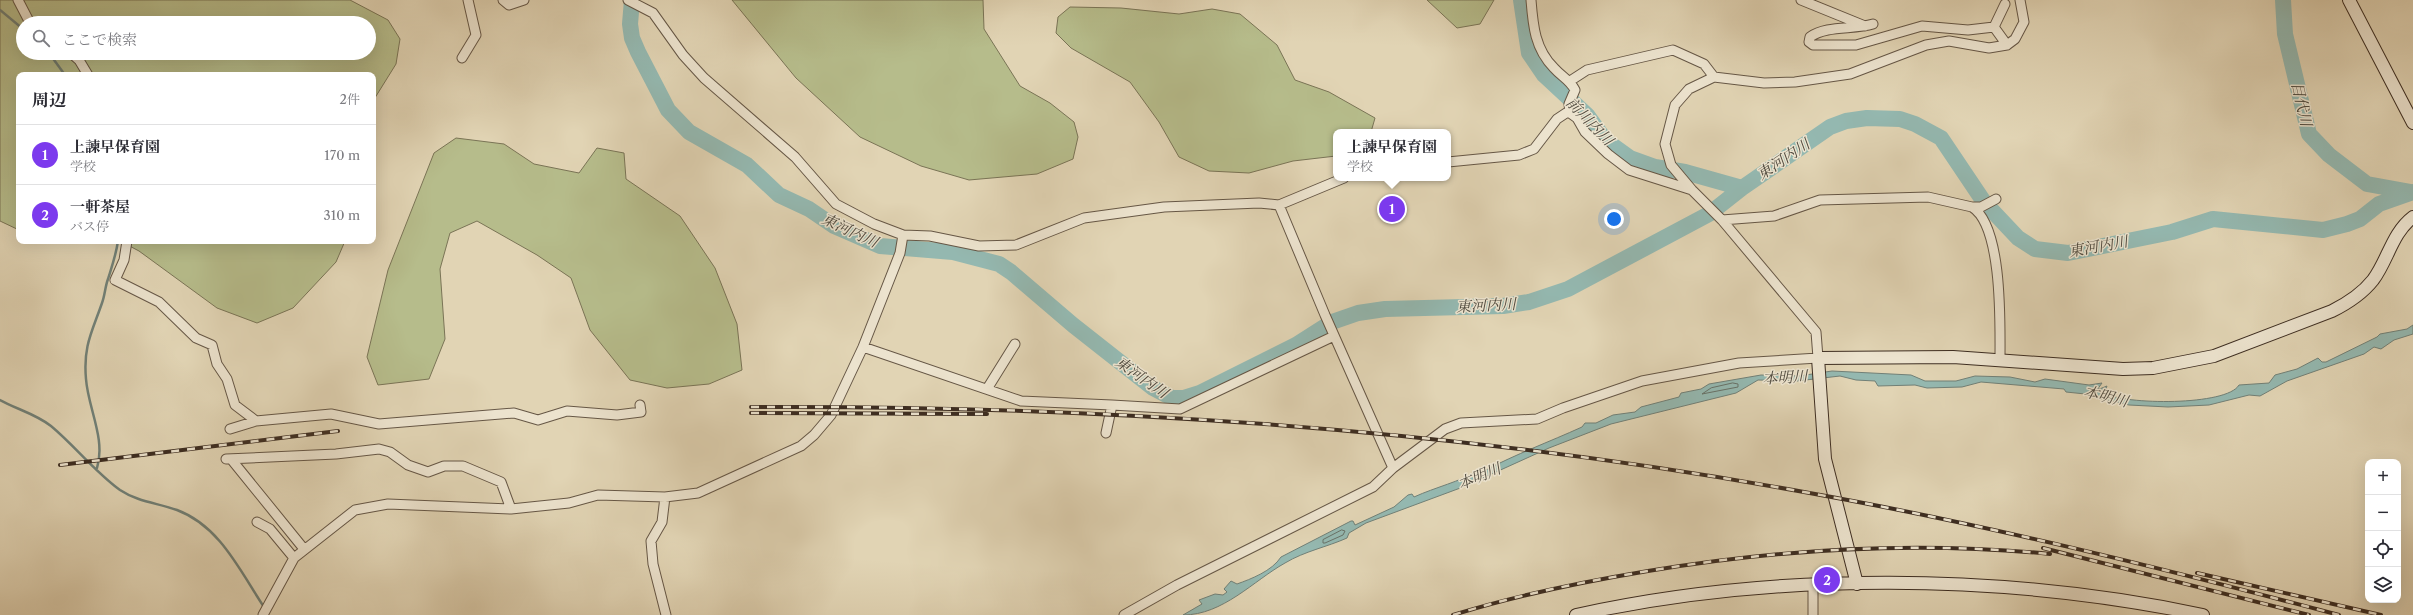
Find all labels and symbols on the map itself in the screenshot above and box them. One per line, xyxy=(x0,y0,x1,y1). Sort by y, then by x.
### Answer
water label: 目代川 xyxy=(2288,80,2317,130)
water label: 前川内川 xyxy=(1562,93,1619,151)
water label: 東河内川 xyxy=(1753,133,1815,184)
pin: 1 xyxy=(1379,194,1405,224)
water label: 東河内川 xyxy=(819,209,883,252)
your location xyxy=(1604,209,1624,229)
water label: 東河内川 xyxy=(2067,231,2131,261)
water label: 東河内川 xyxy=(1456,294,1518,316)
water label: 東河内川 xyxy=(1112,352,1174,403)
water label: 本明川 xyxy=(1762,366,1810,388)
water label: 本明川 xyxy=(2082,381,2132,411)
water label: 本明川 xyxy=(1455,458,1505,494)
pin: 2 xyxy=(1814,565,1840,595)

